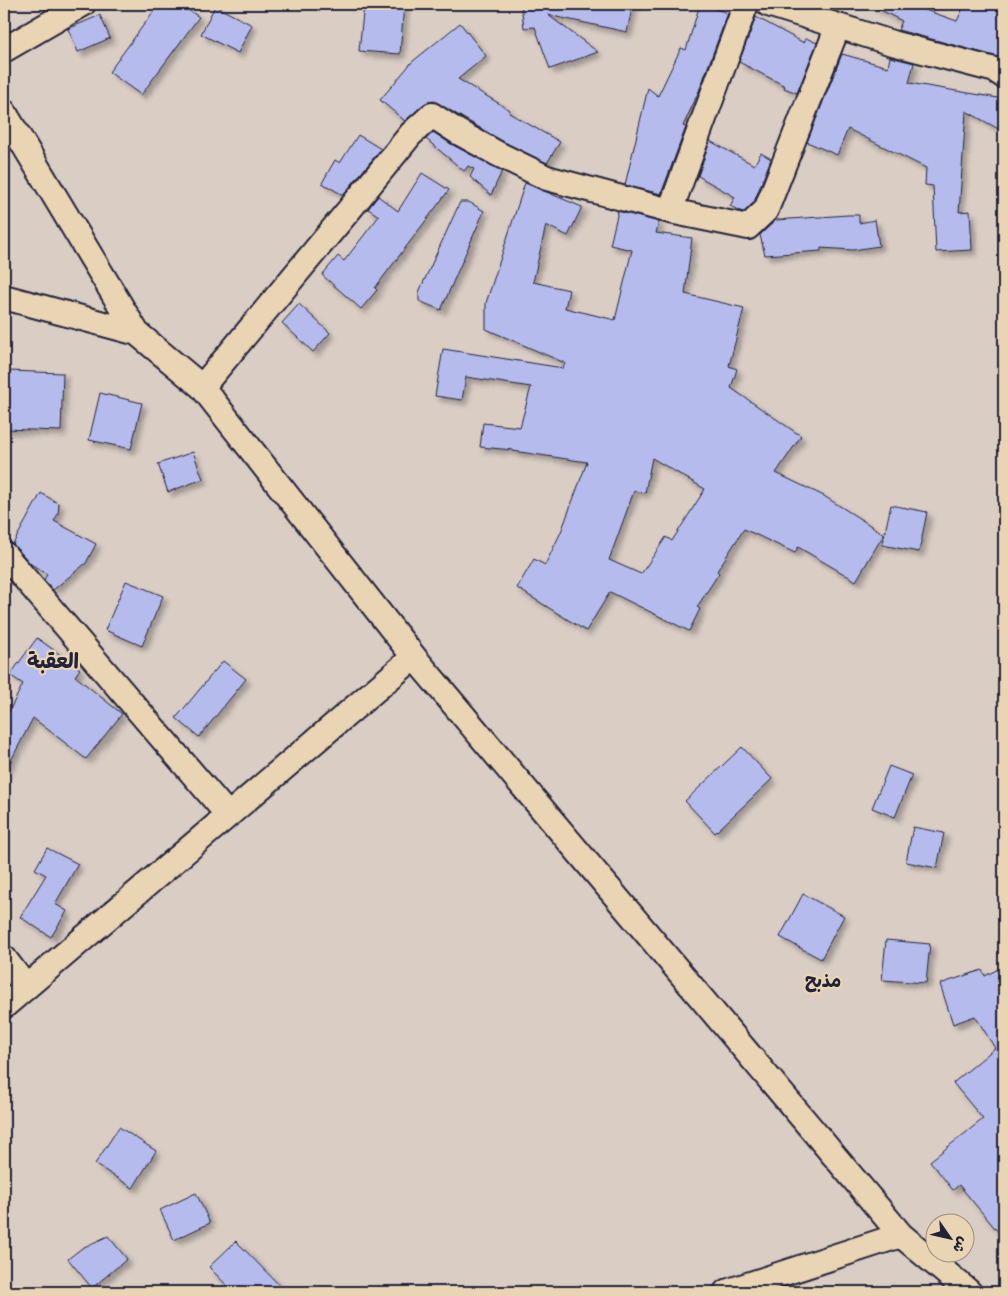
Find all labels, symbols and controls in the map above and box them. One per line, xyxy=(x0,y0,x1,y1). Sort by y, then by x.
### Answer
district label: العقبة xyxy=(27,649,79,679)
district label: مذبح xyxy=(805,971,841,996)
north arrow xyxy=(926,1214,976,1264)
text: ش xyxy=(947,1232,972,1256)

